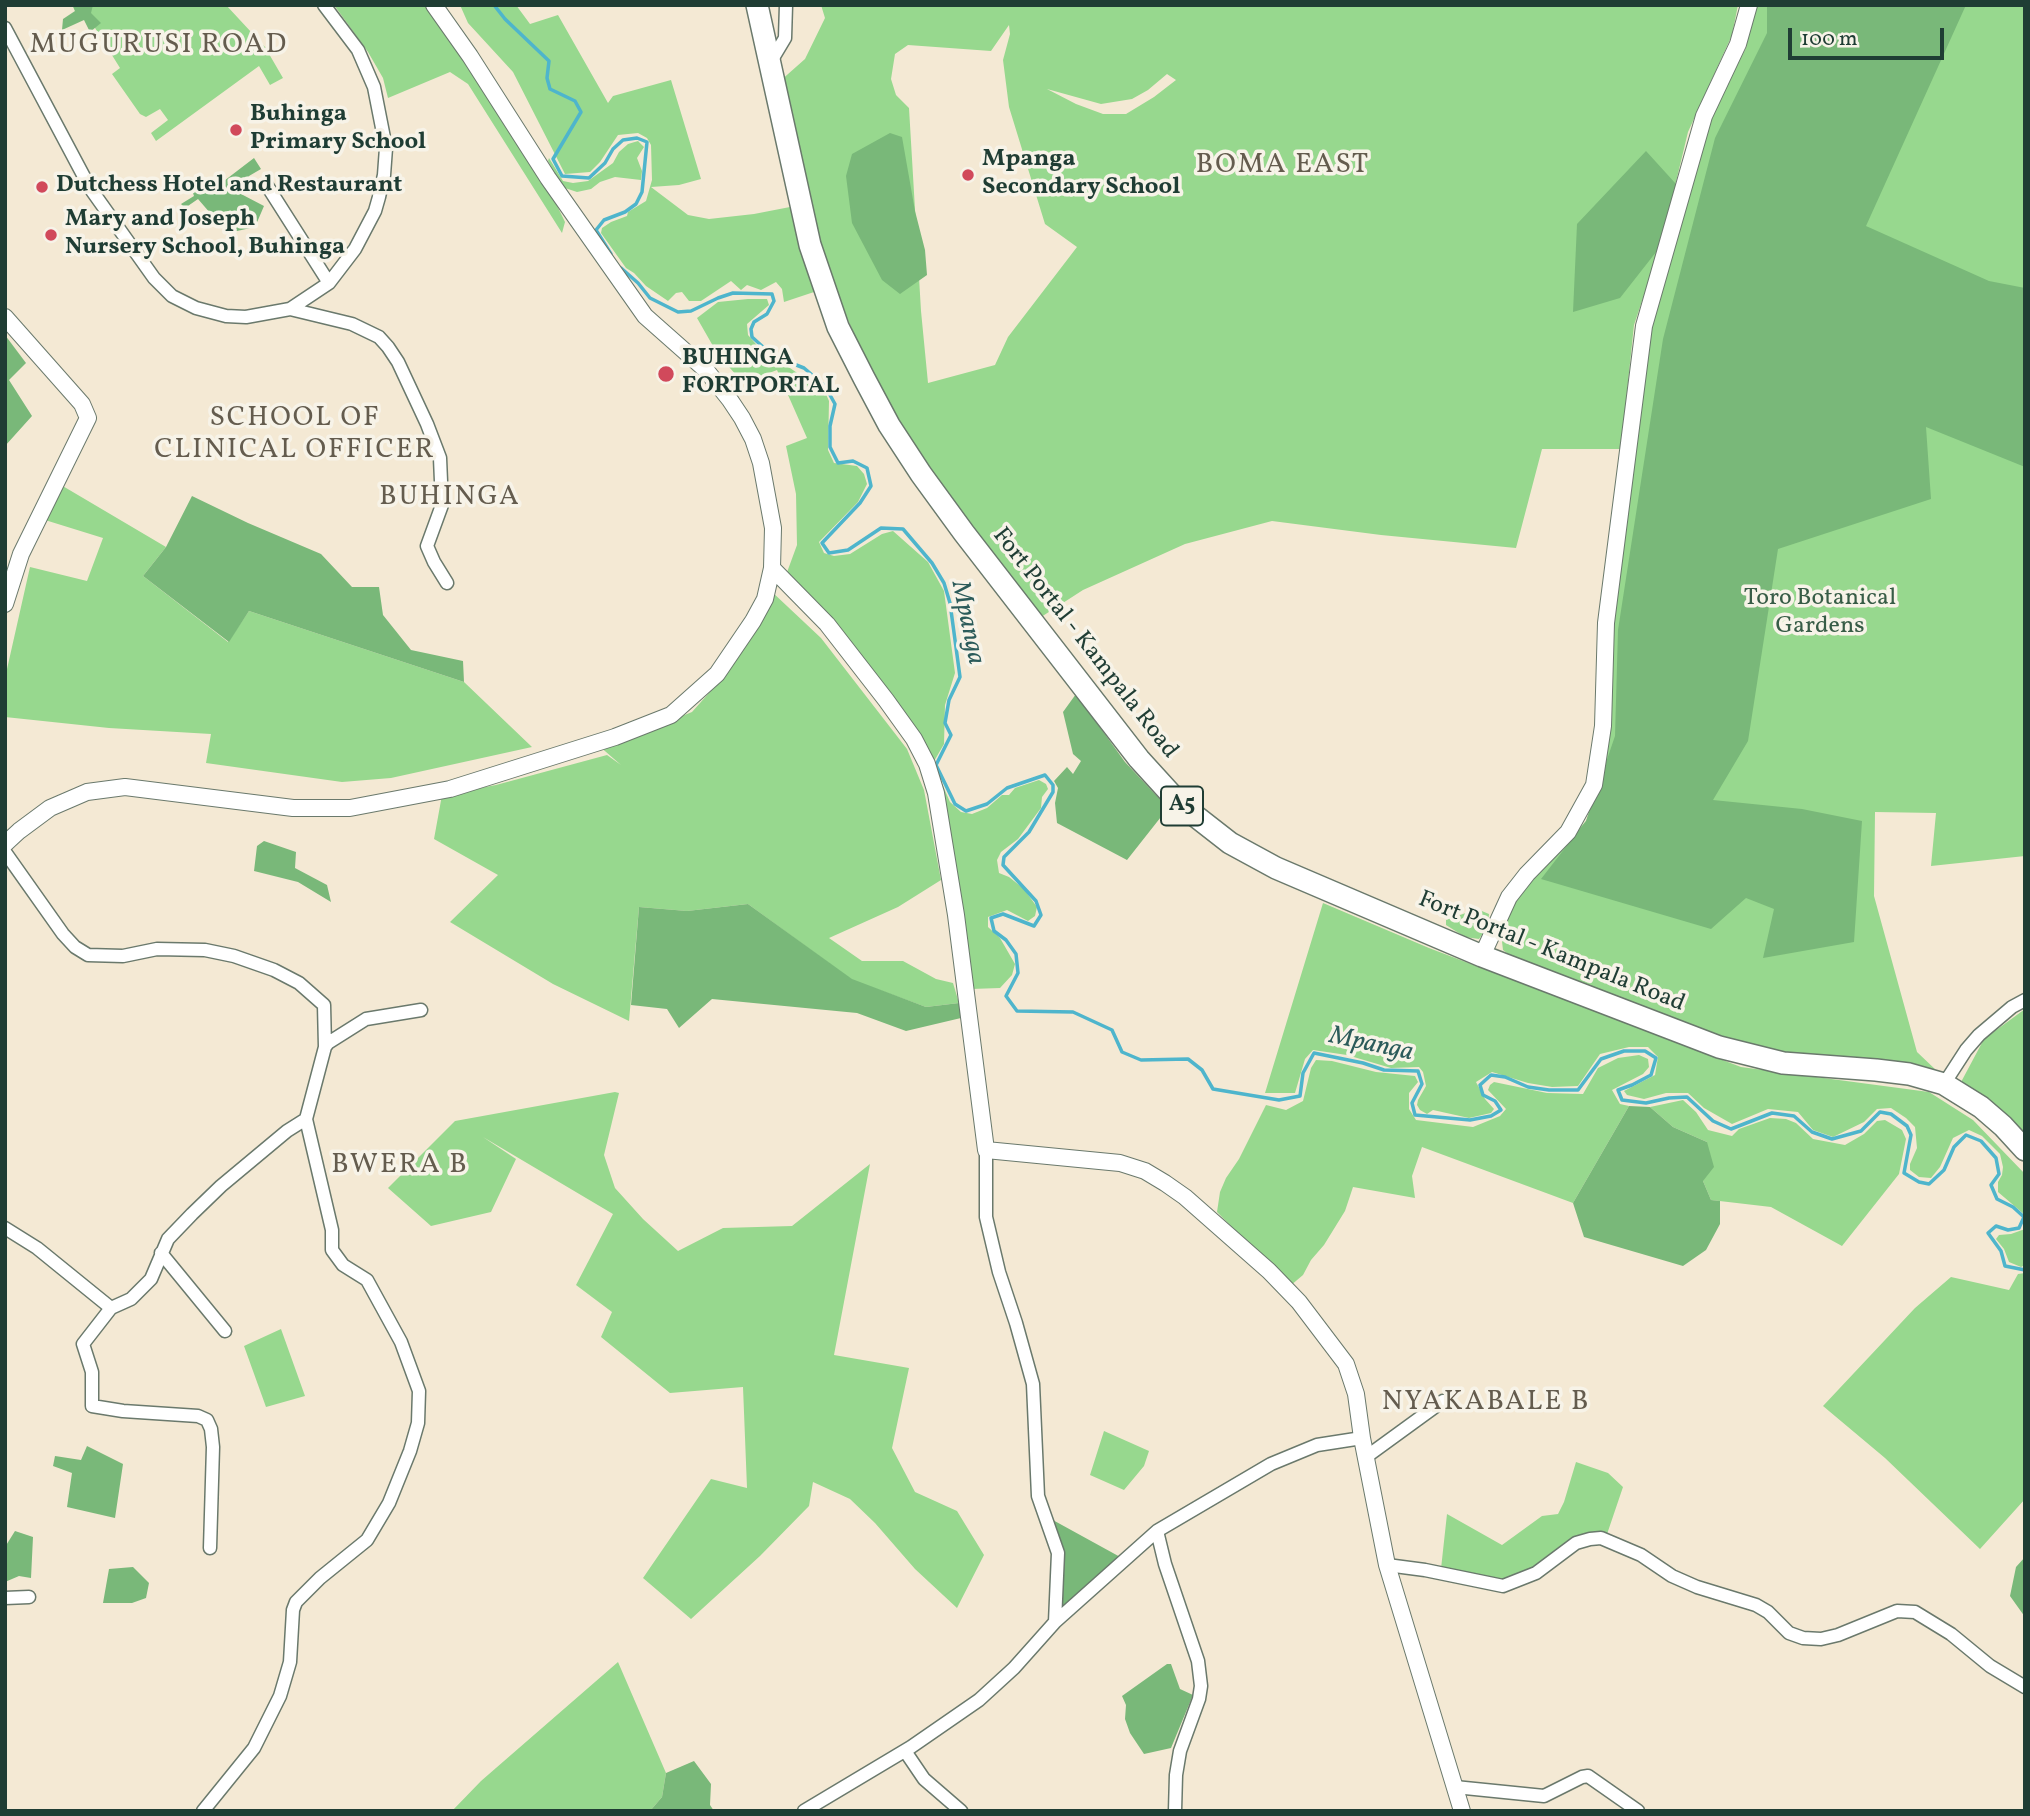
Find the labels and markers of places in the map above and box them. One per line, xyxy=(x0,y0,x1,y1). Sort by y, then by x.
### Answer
place label: Buhinga Primary School xyxy=(250,102,426,158)
marker: Buhinga Primary School xyxy=(228,122,244,138)
place label: Mpanga Secondary School xyxy=(982,147,1180,203)
marker: Mpanga Secondary School xyxy=(960,167,976,183)
place label: Dutchess Hotel and Restaurant xyxy=(56,173,402,201)
marker: Dutchess Hotel and Restaurant xyxy=(34,179,50,195)
place label: Mary and Joseph Nursery School, Buhinga xyxy=(65,207,345,263)
marker: Mary and Joseph Nursery School, Buhinga xyxy=(43,227,59,243)
place label: BUHINGA FORTPORTAL xyxy=(682,346,839,402)
marker: BUHINGA FORTPORTAL xyxy=(656,364,676,384)

